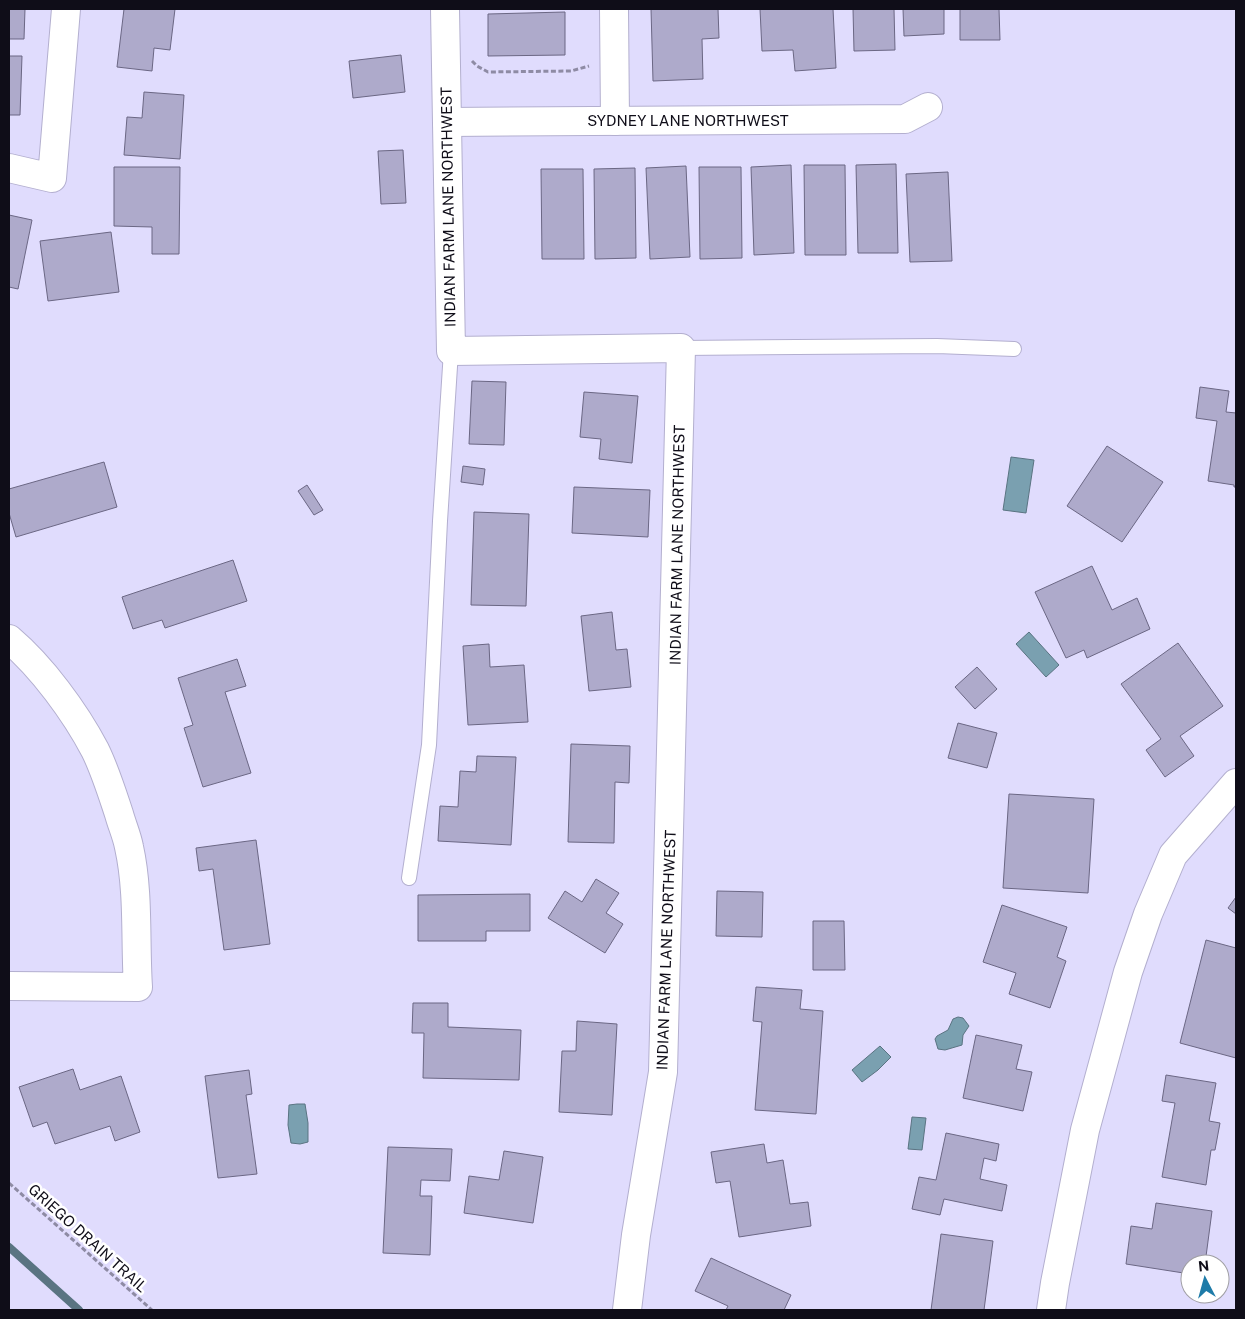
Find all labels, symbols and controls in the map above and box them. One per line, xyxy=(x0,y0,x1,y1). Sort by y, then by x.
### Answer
street label: INDIAN FARM LANE NORTHWEST xyxy=(437,87,459,327)
street label: SYDNEY LANE NORTHWEST xyxy=(587,112,789,129)
street label: INDIAN FARM LANE NORTHWEST xyxy=(666,425,688,665)
street label: INDIAN FARM LANE NORTHWEST xyxy=(653,830,679,1070)
street label: GRIEGO DRAIN TRAIL xyxy=(25,1180,151,1296)
north arrow xyxy=(1180,1254,1230,1304)
text: N xyxy=(1197,1258,1210,1275)

